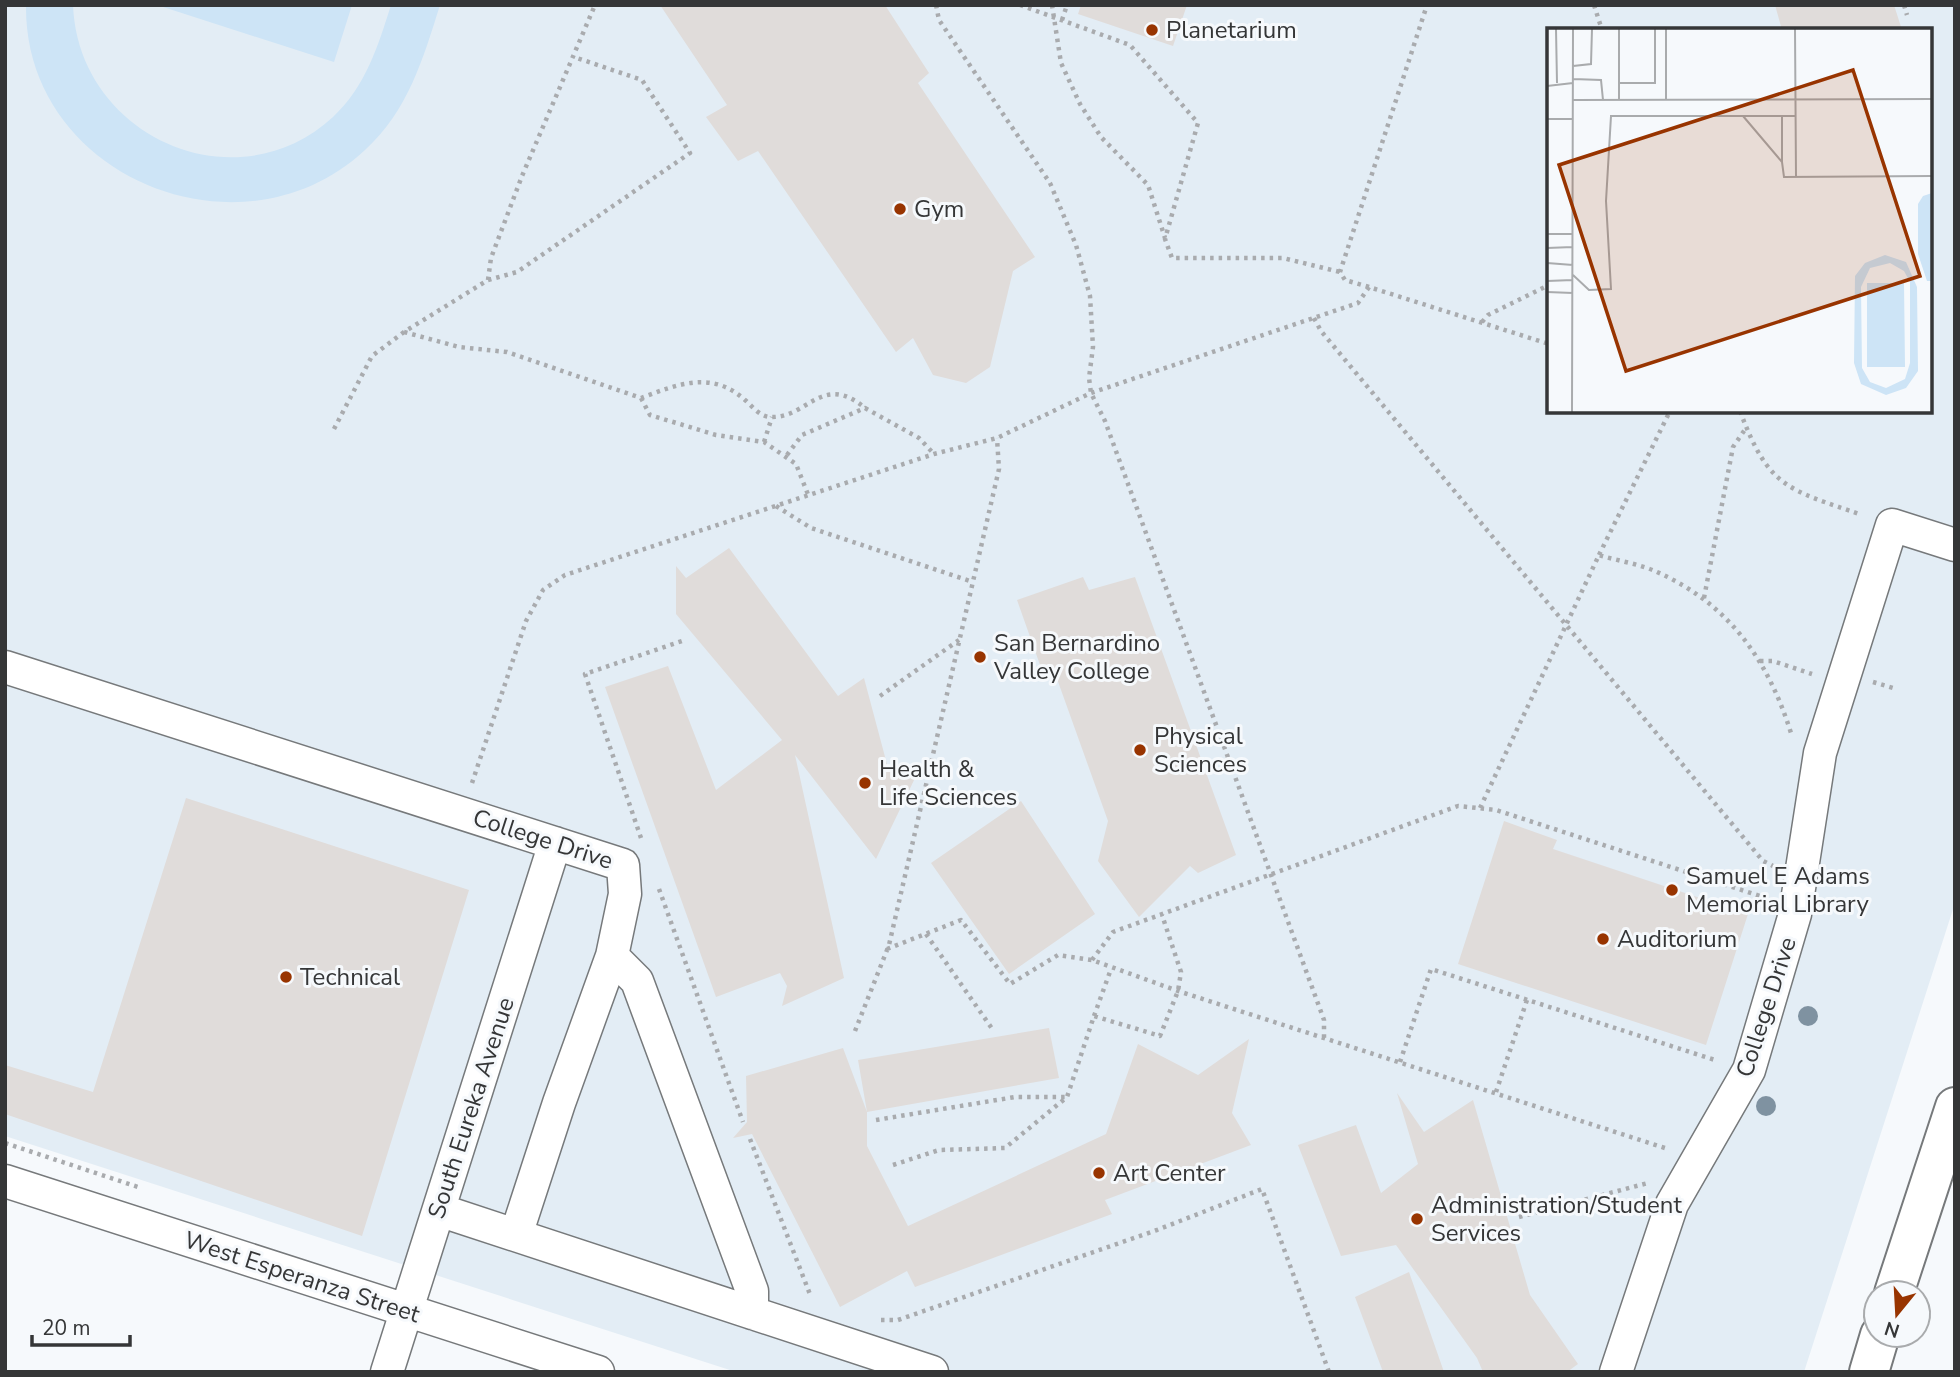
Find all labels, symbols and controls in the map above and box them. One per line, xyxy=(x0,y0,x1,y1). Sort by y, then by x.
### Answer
place label: Planetarium xyxy=(1166,14,1297,46)
marker: Planetarium xyxy=(1144,22,1160,38)
inset map xyxy=(1547,28,1932,413)
place label: Gym xyxy=(914,193,964,225)
marker: Gym xyxy=(892,201,908,217)
place label: San Bernardino Valley College xyxy=(993,627,1160,687)
marker: San Bernardino Valley College xyxy=(972,649,988,665)
place label: Physical Sciences xyxy=(1154,720,1247,780)
marker: Physical Sciences xyxy=(1132,742,1148,758)
place label: Health & Life Sciences xyxy=(879,753,1017,813)
marker: Health & Life Sciences xyxy=(857,775,873,791)
street label: College Drive xyxy=(469,801,617,877)
place label: Samuel E Adams Memorial Library xyxy=(1686,860,1870,920)
marker: Samuel E Adams Memorial Library xyxy=(1664,882,1680,898)
place label: Auditorium xyxy=(1617,923,1737,955)
marker: Auditorium xyxy=(1595,931,1611,947)
street label: College Drive xyxy=(1728,933,1804,1081)
place label: Technical xyxy=(300,961,400,993)
marker: Technical xyxy=(278,969,294,985)
street label: South Eureka Avenue xyxy=(420,993,522,1223)
place label: Art Center xyxy=(1113,1157,1226,1189)
marker: Art Center xyxy=(1091,1165,1107,1181)
place label: Administration/Student Services xyxy=(1431,1189,1682,1249)
marker: Administration/Student Services xyxy=(1409,1211,1425,1227)
street label: West Esperanza Street xyxy=(180,1224,425,1330)
north arrow xyxy=(1862,1279,1932,1349)
scale bar xyxy=(32,1304,130,1348)
text: 20 m xyxy=(42,1314,91,1342)
text: N xyxy=(1881,1315,1903,1344)

